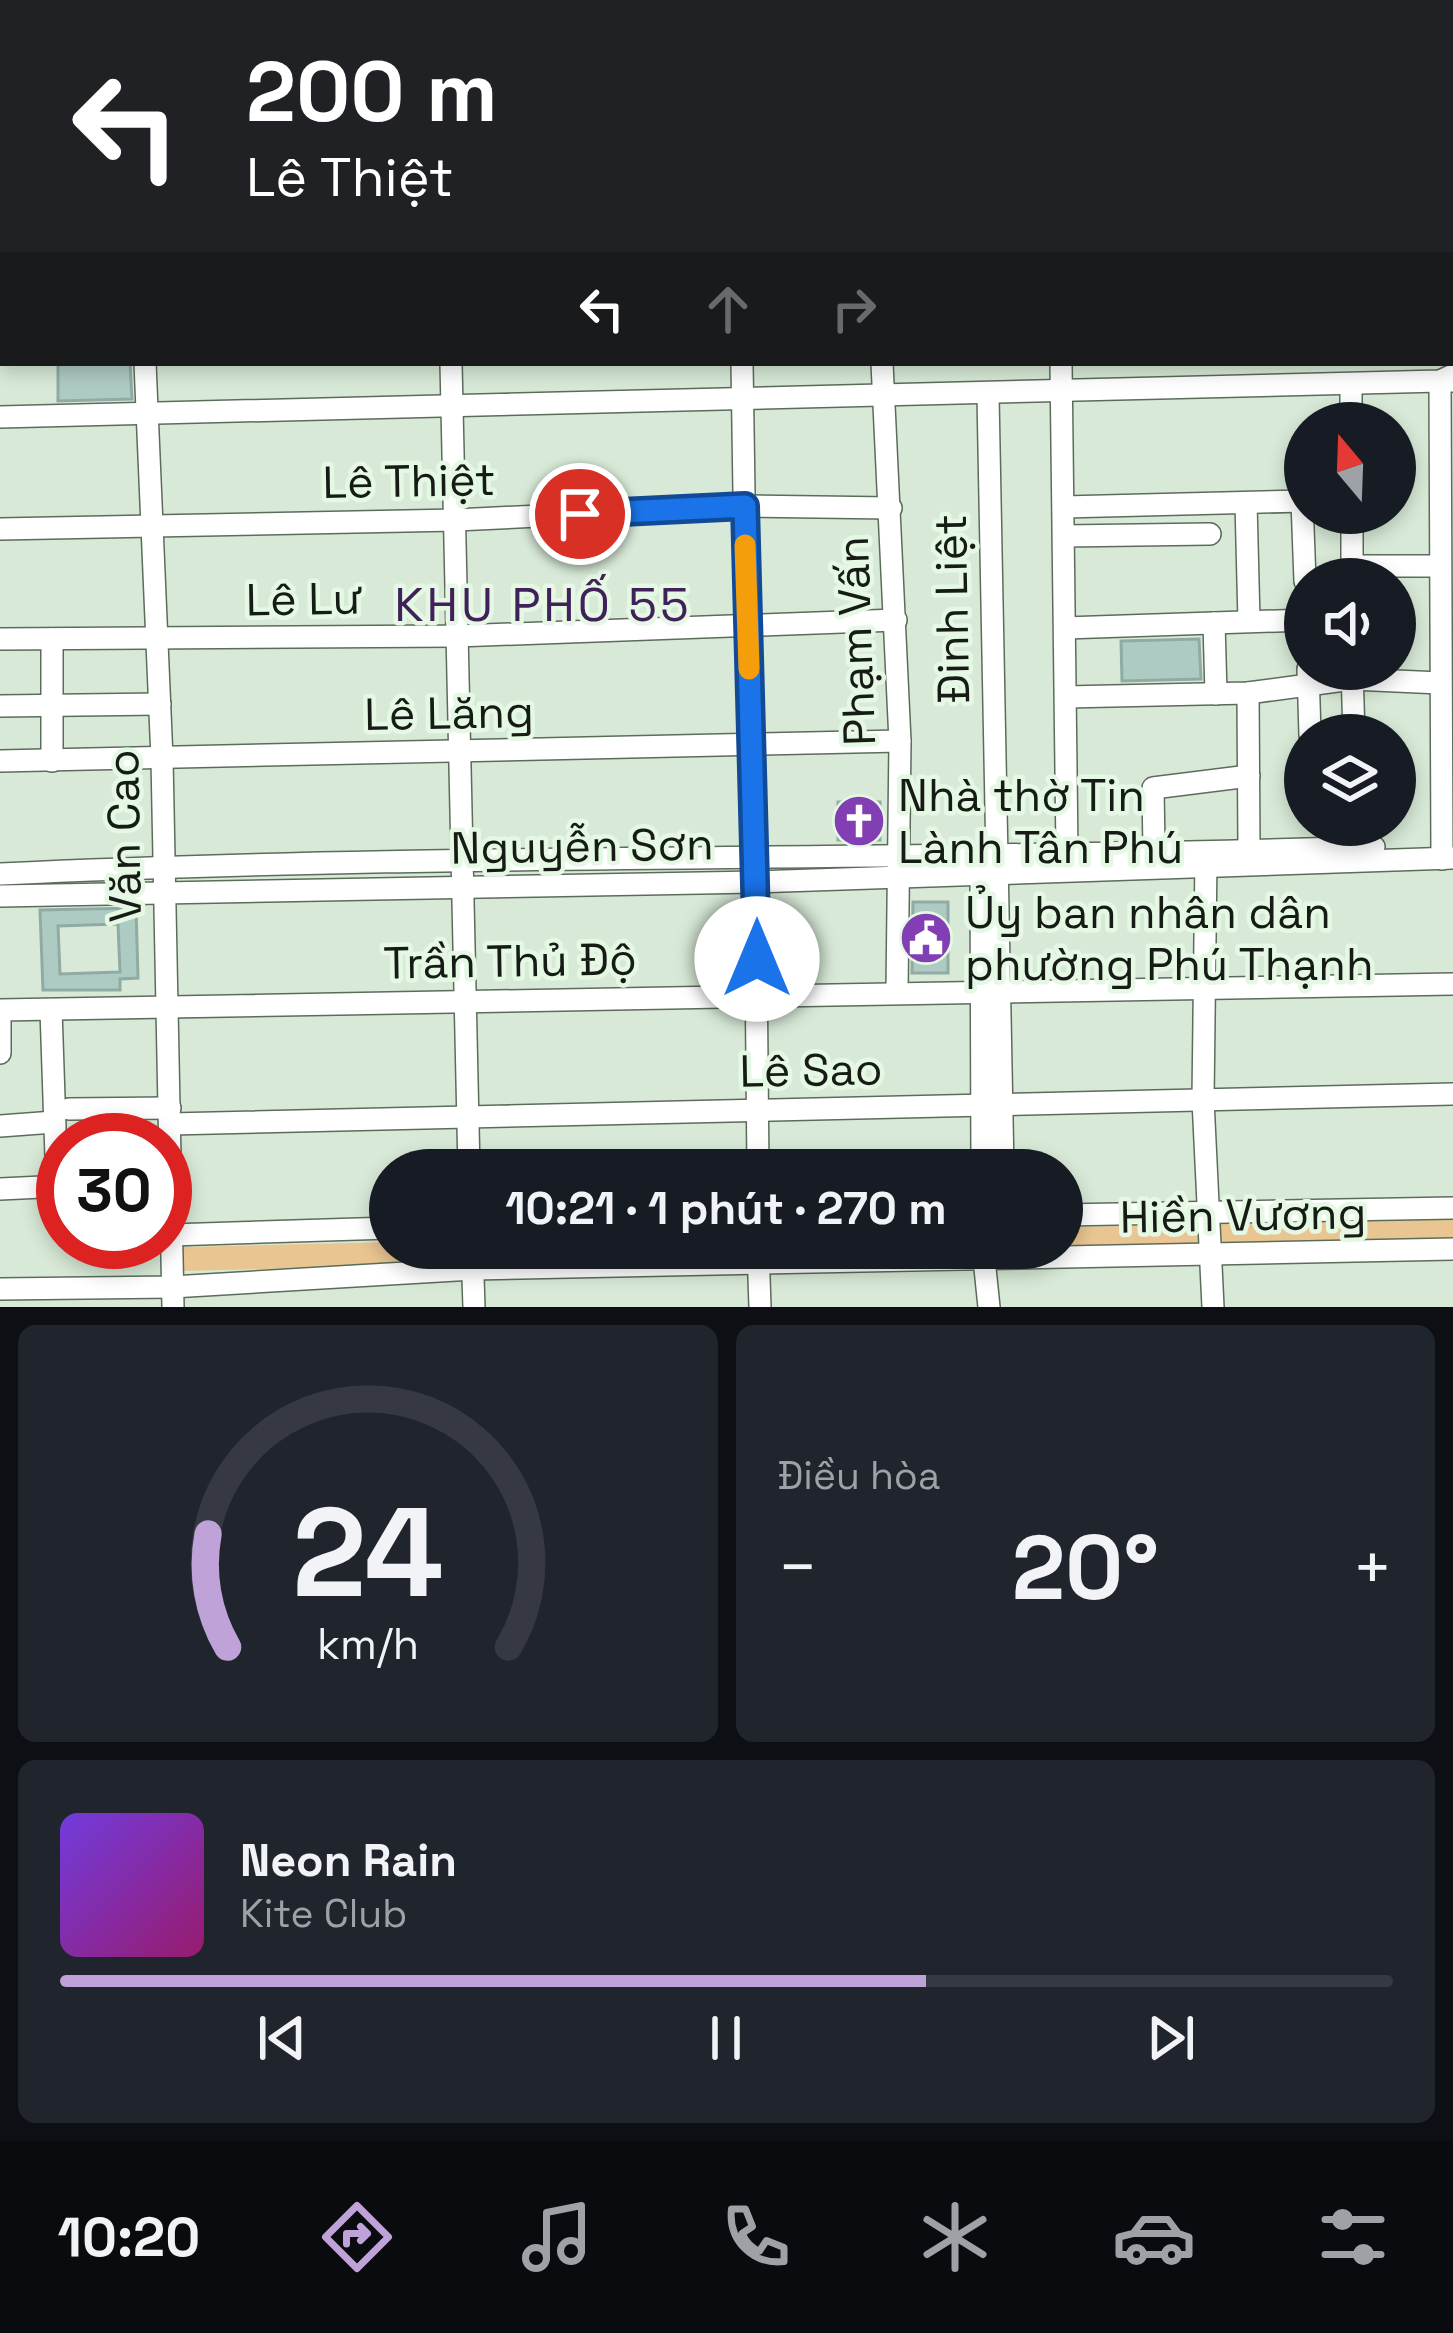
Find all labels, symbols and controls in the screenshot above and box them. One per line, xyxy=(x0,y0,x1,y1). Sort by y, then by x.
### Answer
text: 200 m xyxy=(246,38,498,146)
icon: left xyxy=(48,48,204,204)
text: Lê Thiệt xyxy=(246,143,454,212)
icon: left xyxy=(569,276,635,342)
icon: ahead xyxy=(695,276,761,342)
icon: right xyxy=(821,276,887,342)
north arrow xyxy=(1284,402,1416,534)
map controls xyxy=(1284,402,1416,846)
street label: Lê Thiệt xyxy=(322,451,496,511)
pin xyxy=(529,463,631,565)
icon: arrive xyxy=(547,481,613,547)
street label: Đinh Liệt xyxy=(922,514,982,704)
street label: Phạm Vấn xyxy=(824,535,888,747)
button: sound xyxy=(1284,558,1416,690)
street label: Lê Lư xyxy=(245,569,363,629)
district label: KHU PHỐ 55 xyxy=(394,574,692,635)
street label: Lê Lăng xyxy=(364,683,534,743)
button: layers xyxy=(1284,714,1416,846)
street label: Văn Cao xyxy=(94,749,154,923)
place label: Nhà thờ Tin Lành Tân Phú xyxy=(898,767,1183,876)
church icon: Nhà thờ Tin Lành Tân Phú xyxy=(831,793,887,849)
street label: Nguyễn Sơn xyxy=(450,815,714,877)
place label: Ủy ban nhân dân phường Phú Thạnh xyxy=(965,884,1374,993)
position arrow xyxy=(694,896,820,1022)
public building icon: Ủy ban nhân dân phường Phú Thạnh xyxy=(898,910,954,966)
street label: Trần Thủ Độ xyxy=(383,930,637,992)
street label: Lê Sao xyxy=(739,1040,883,1100)
speed limit sign: 30 xyxy=(36,1113,192,1269)
text: 10:21 · 1 phút · 270 m xyxy=(505,1180,947,1237)
street label: Hiền Vương xyxy=(1119,1184,1367,1246)
text: Điều hòa xyxy=(778,1451,940,1500)
text: 24 xyxy=(292,1473,444,1632)
text: 20° xyxy=(1012,1510,1159,1625)
text: − xyxy=(778,1525,818,1609)
text: + xyxy=(1352,1525,1393,1609)
text: km/h xyxy=(317,1616,419,1671)
text: Neon Rain xyxy=(240,1832,457,1889)
text: Kite Club xyxy=(240,1889,407,1938)
icon: previous xyxy=(249,2005,315,2071)
icon: pause xyxy=(693,2005,759,2071)
icon: next xyxy=(1138,2005,1204,2071)
icon: directions xyxy=(315,2195,399,2279)
icon: music xyxy=(515,2195,599,2279)
icon: phone xyxy=(714,2195,798,2279)
icon: climate xyxy=(913,2195,997,2279)
icon: car xyxy=(1112,2195,1196,2279)
icon: filters xyxy=(1311,2195,1395,2279)
text: 10:20 xyxy=(58,2203,200,2272)

